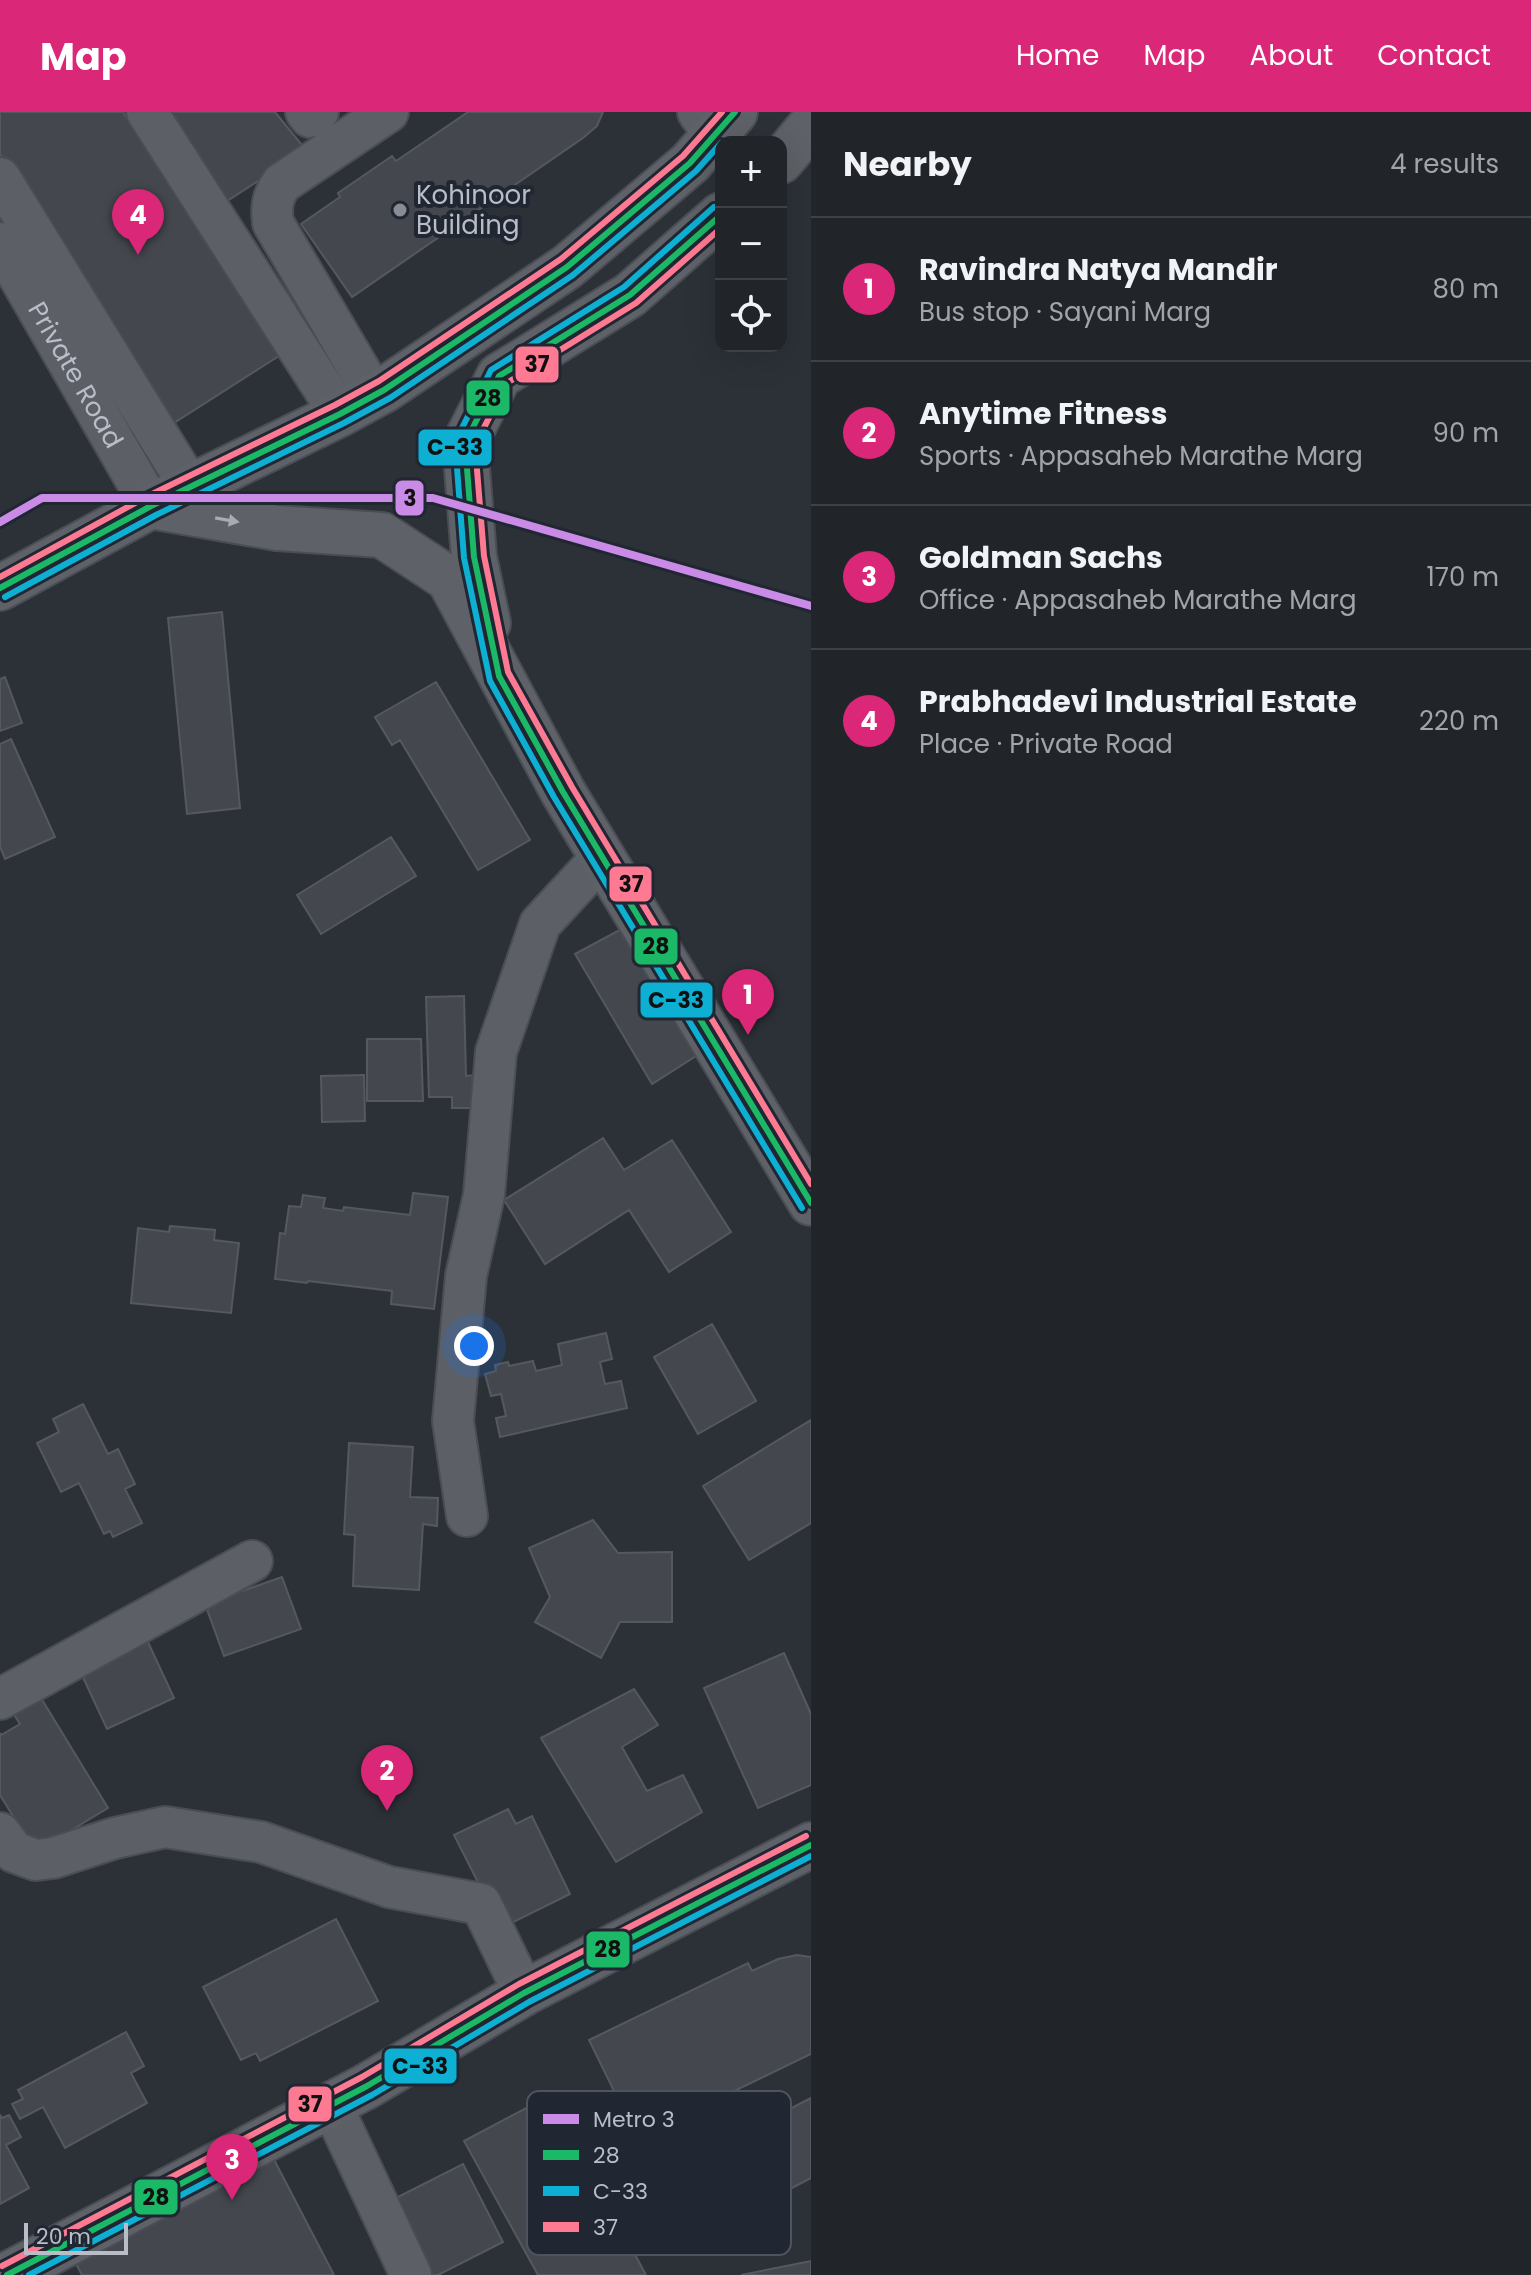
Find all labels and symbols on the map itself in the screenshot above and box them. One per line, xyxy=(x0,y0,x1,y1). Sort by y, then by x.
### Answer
place label: Kohinoor Building xyxy=(416,177,531,243)
pin: 4 xyxy=(112,189,164,255)
marker: Kohinoor Building xyxy=(391,201,409,219)
street label: Private Road xyxy=(19,295,132,455)
line badge: 37 xyxy=(514,345,560,384)
text: 37 xyxy=(524,349,550,380)
line badge: 28 xyxy=(465,379,511,417)
text: 28 xyxy=(475,383,501,414)
line badge: C-33 xyxy=(417,428,493,467)
text: C-33 xyxy=(427,432,483,463)
line badge: 3 xyxy=(394,479,425,517)
text: 3 xyxy=(403,483,417,514)
one-way arrow xyxy=(215,514,240,526)
line badge: 37 xyxy=(608,865,653,903)
text: 37 xyxy=(618,869,644,900)
line badge: 28 xyxy=(633,927,679,966)
text: 28 xyxy=(643,931,669,962)
pin: 1 xyxy=(722,969,774,1035)
line badge: C-33 xyxy=(639,981,714,1019)
text: C-33 xyxy=(648,985,704,1016)
your location xyxy=(454,1326,494,1366)
pin: 2 xyxy=(361,1745,413,1811)
line badge: 28 xyxy=(585,1930,631,1969)
text: 28 xyxy=(595,1934,621,1965)
line badge: C-33 xyxy=(383,2047,458,2085)
text: C-33 xyxy=(392,2051,448,2082)
line badge: 37 xyxy=(287,2085,333,2123)
text: 37 xyxy=(297,2089,323,2120)
legend xyxy=(527,2091,791,2255)
text: Metro 3 xyxy=(593,2104,675,2135)
pin: 3 xyxy=(206,2134,258,2200)
text: 28 xyxy=(593,2140,620,2171)
text: C-33 xyxy=(593,2176,648,2207)
line badge: 28 xyxy=(133,2178,179,2216)
text: 28 xyxy=(143,2182,169,2213)
text: 37 xyxy=(593,2212,618,2243)
scale bar xyxy=(24,2219,128,2255)

